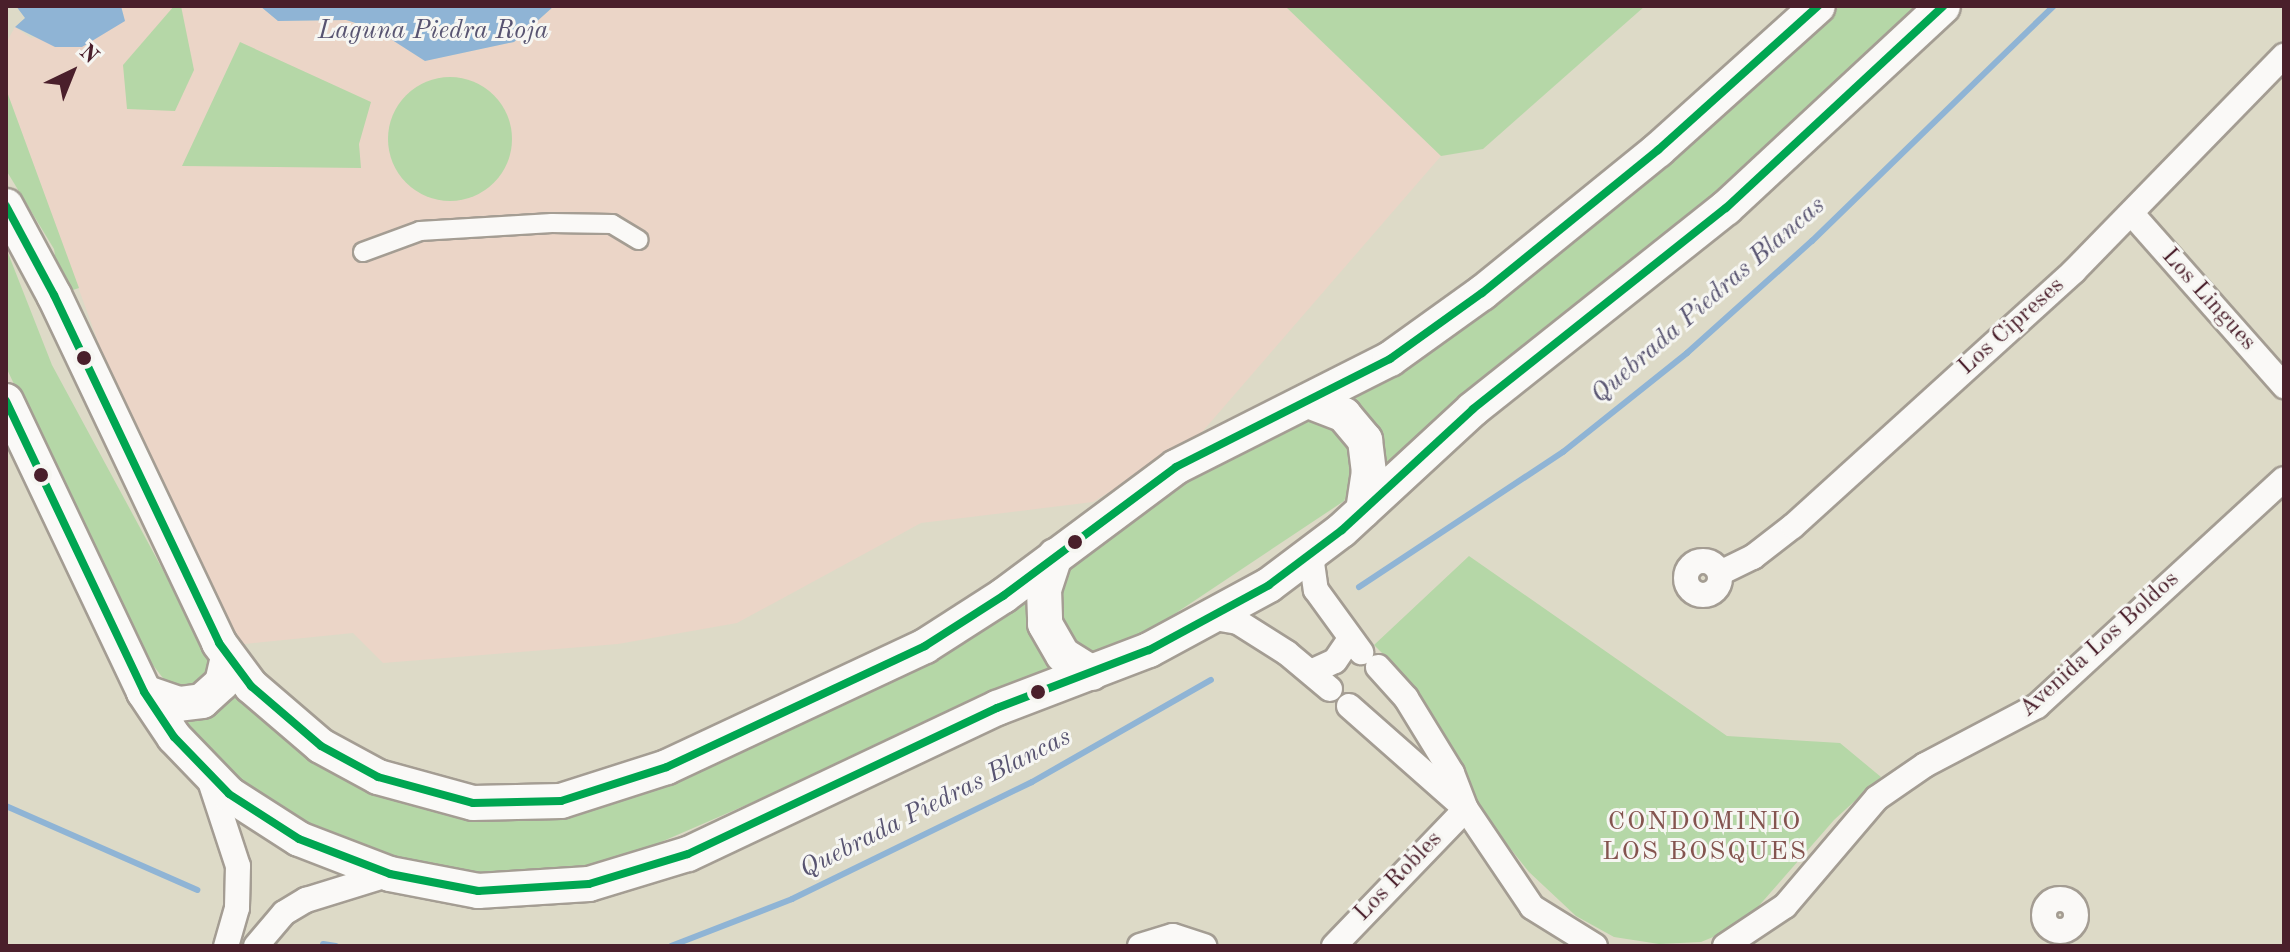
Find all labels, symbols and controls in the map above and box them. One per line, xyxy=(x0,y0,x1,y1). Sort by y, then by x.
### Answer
water label: Laguna Piedra Roja xyxy=(318,16,548,48)
north arrow xyxy=(32,32,112,112)
text: N xyxy=(75,41,102,68)
water label: Quebrada Piedras Blancas xyxy=(1585,191,1833,411)
street label: Los Lingues xyxy=(2155,243,2261,357)
street label: Los Cipreses xyxy=(1953,272,2071,382)
unlabelled marker xyxy=(76,350,92,366)
unlabelled marker xyxy=(33,467,49,483)
unlabelled marker xyxy=(1067,534,1083,550)
street label: Avenida Los Boldos xyxy=(2014,566,2186,724)
unlabelled marker xyxy=(1030,684,1046,700)
water label: Quebrada Piedras Blancas xyxy=(795,722,1077,886)
district label: CONDOMINIO LOS BOSQUES xyxy=(1602,807,1808,868)
street label: Los Robles xyxy=(1349,826,1449,928)

